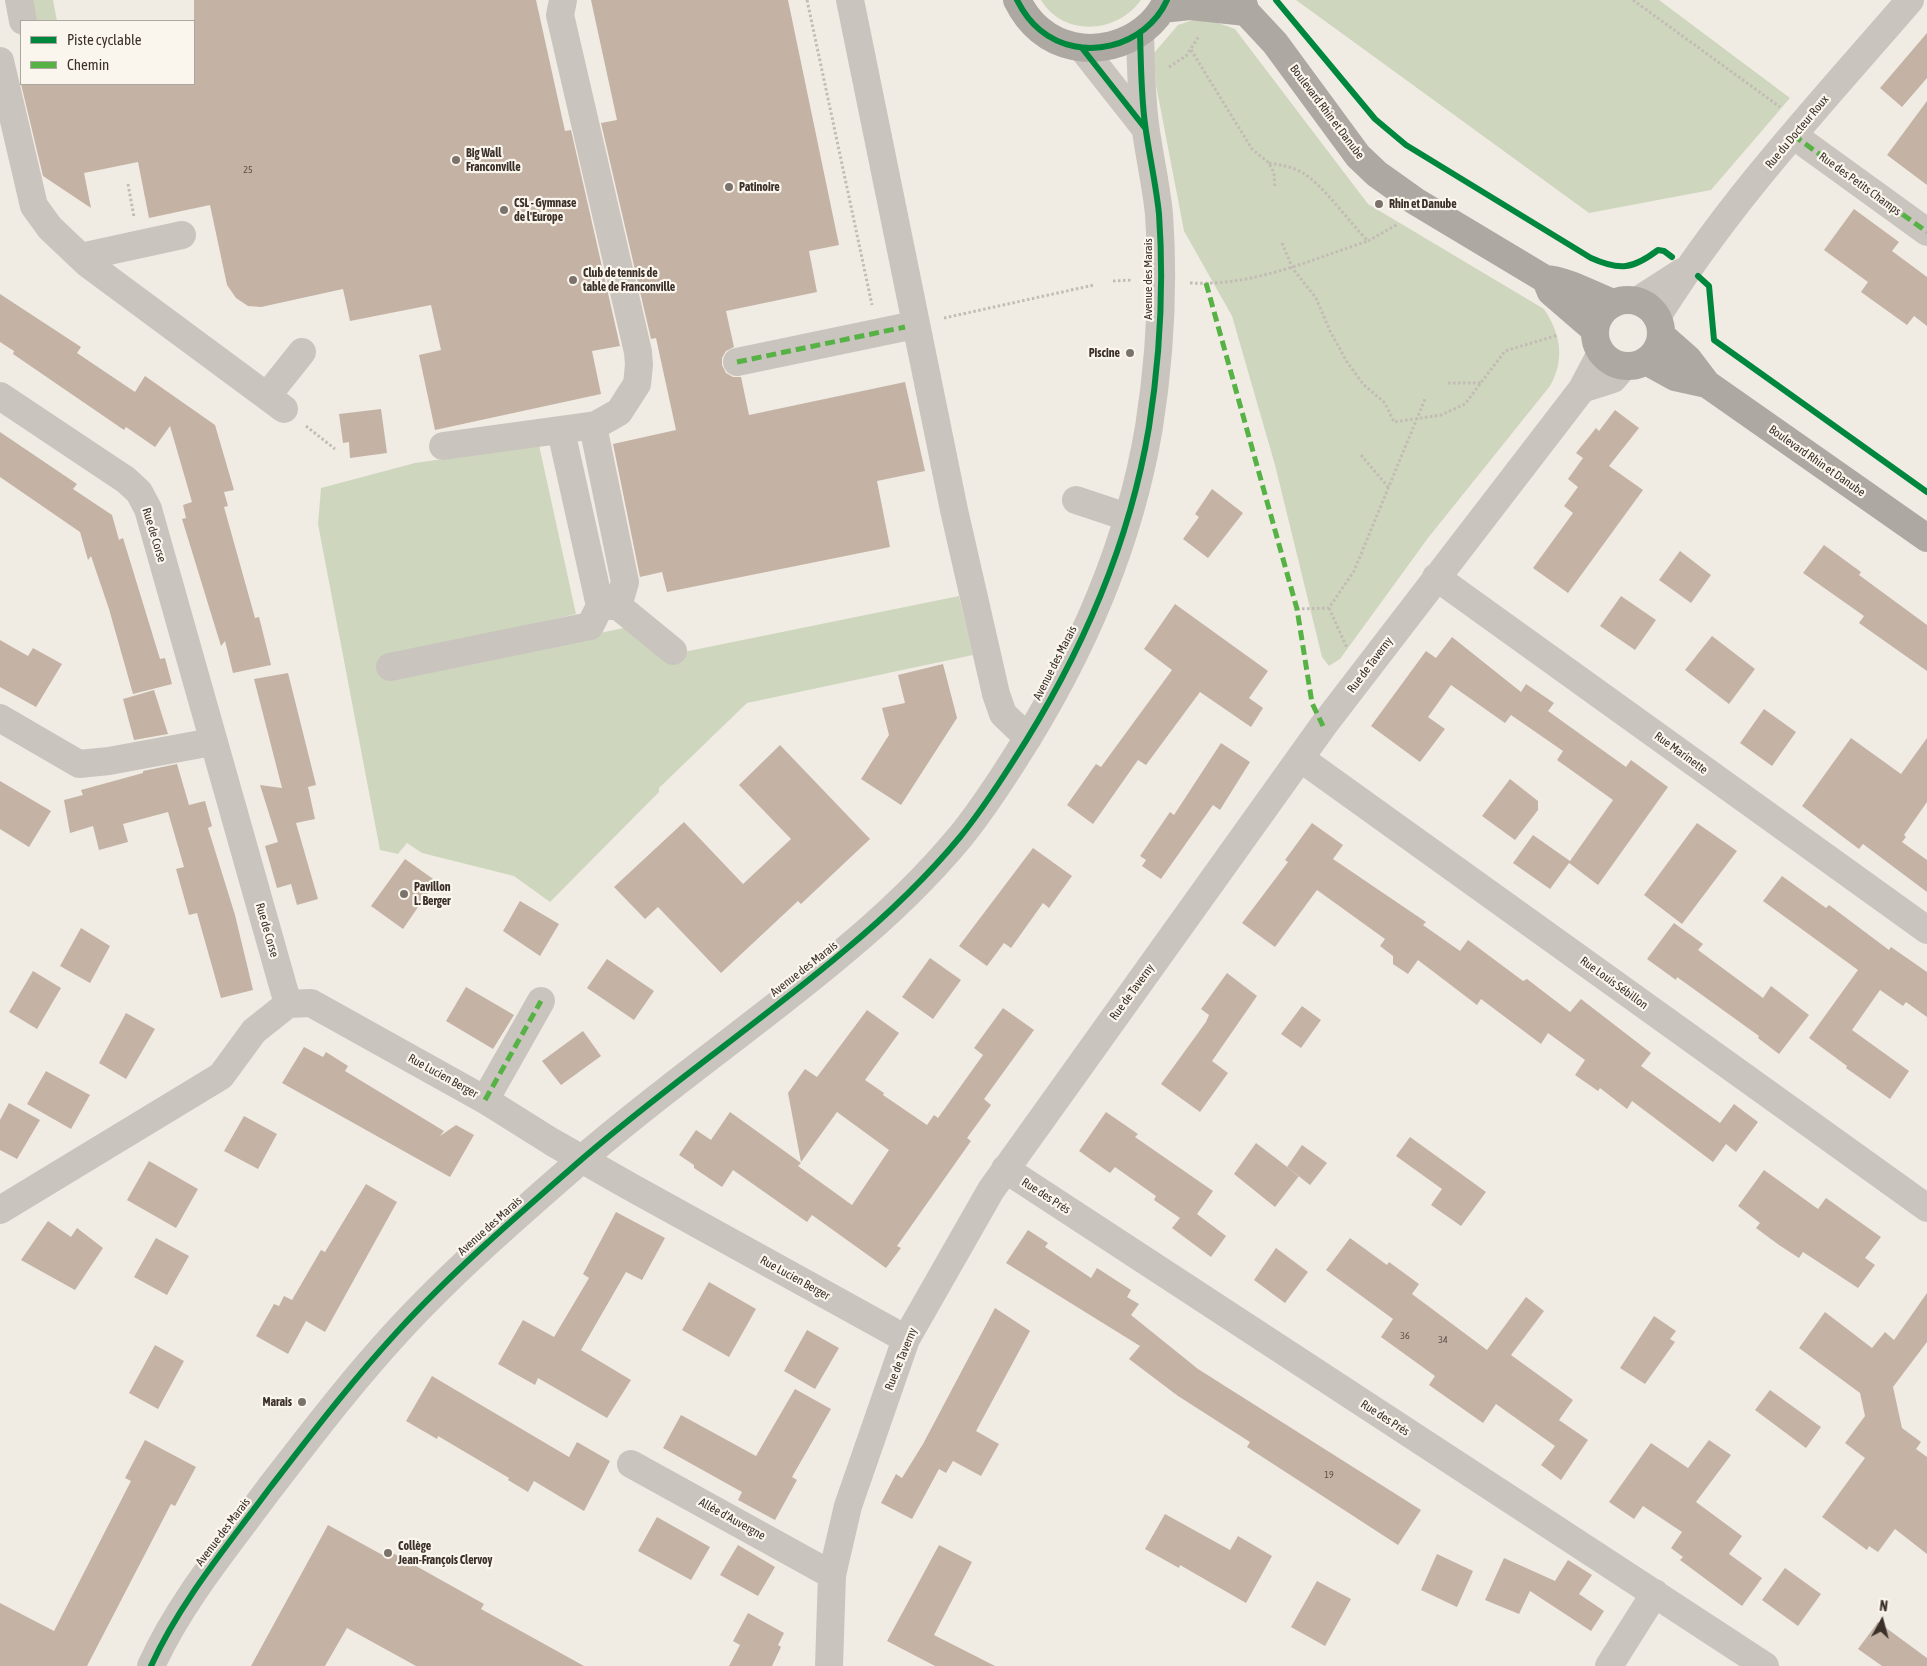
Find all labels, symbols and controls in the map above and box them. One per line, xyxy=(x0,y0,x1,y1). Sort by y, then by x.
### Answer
legend xyxy=(20,20,195,85)
text: Piste cyclable xyxy=(67,31,142,48)
text: Chemin xyxy=(67,56,109,73)
street label: Boulevard Rhin et Danube xyxy=(1287,62,1367,162)
street label: Rue du Docteur Roux xyxy=(1762,93,1832,171)
place label: Big Wall Franconville xyxy=(466,146,521,174)
street label: Rue des Petits Champs xyxy=(1816,149,1904,219)
marker: Big Wall Franconville xyxy=(450,154,462,166)
house number: 25 xyxy=(243,164,253,176)
place label: Patinoire xyxy=(739,180,780,194)
marker: Patinoire xyxy=(723,181,735,193)
place label: CSL - Gymnase de l'Europe xyxy=(514,196,576,224)
place label: Rhin et Danube xyxy=(1389,197,1457,211)
marker: Rhin et Danube xyxy=(1373,198,1385,210)
marker: CSL - Gymnase de l'Europe xyxy=(498,204,510,216)
street label: Avenue des Marais xyxy=(1141,238,1155,320)
place label: Club de tennis de table de Franconville xyxy=(583,266,675,294)
marker: Club de tennis de table de Franconville xyxy=(567,274,579,286)
place label: Piscine xyxy=(1089,346,1120,360)
marker: Piscine xyxy=(1124,347,1136,359)
street label: Boulevard Rhin et Danube xyxy=(1766,422,1868,500)
street label: Rue de Corse xyxy=(139,506,169,564)
street label: Avenue des Marais xyxy=(1030,623,1080,703)
street label: Rue de Taverny xyxy=(1344,634,1396,696)
street label: Rue Marinette xyxy=(1652,729,1710,777)
place label: Pavillon L. Berger xyxy=(414,880,451,908)
marker: Pavillon L. Berger xyxy=(398,888,410,900)
street label: Rue de Corse xyxy=(252,901,282,959)
street label: Avenue des Marais xyxy=(768,938,840,1000)
street label: Rue Louis Sébillon xyxy=(1577,954,1651,1012)
street label: Rue de Taverny xyxy=(1107,961,1157,1023)
street label: Rue Lucien Berger xyxy=(406,1051,480,1101)
street label: Rue des Prés xyxy=(1019,1175,1073,1217)
street label: Avenue des Marais xyxy=(455,1193,525,1259)
street label: Rue Lucien Berger xyxy=(758,1253,832,1303)
street label: Rue de Taverny xyxy=(882,1326,920,1392)
house number: 36 xyxy=(1400,1330,1410,1342)
house number: 34 xyxy=(1438,1334,1448,1346)
place label: Marais xyxy=(263,1395,292,1409)
marker: Marais xyxy=(296,1396,308,1408)
street label: Rue des Prés xyxy=(1358,1397,1412,1439)
house number: 19 xyxy=(1324,1469,1334,1481)
street label: Avenue des Marais xyxy=(193,1495,253,1569)
street label: Allée d'Auvergne xyxy=(696,1495,768,1543)
place label: Collège Jean-François Clervoy xyxy=(398,1539,492,1567)
marker: Collège Jean-François Clervoy xyxy=(382,1547,394,1559)
north arrow xyxy=(1857,1596,1907,1646)
text: N xyxy=(1879,1598,1889,1615)

